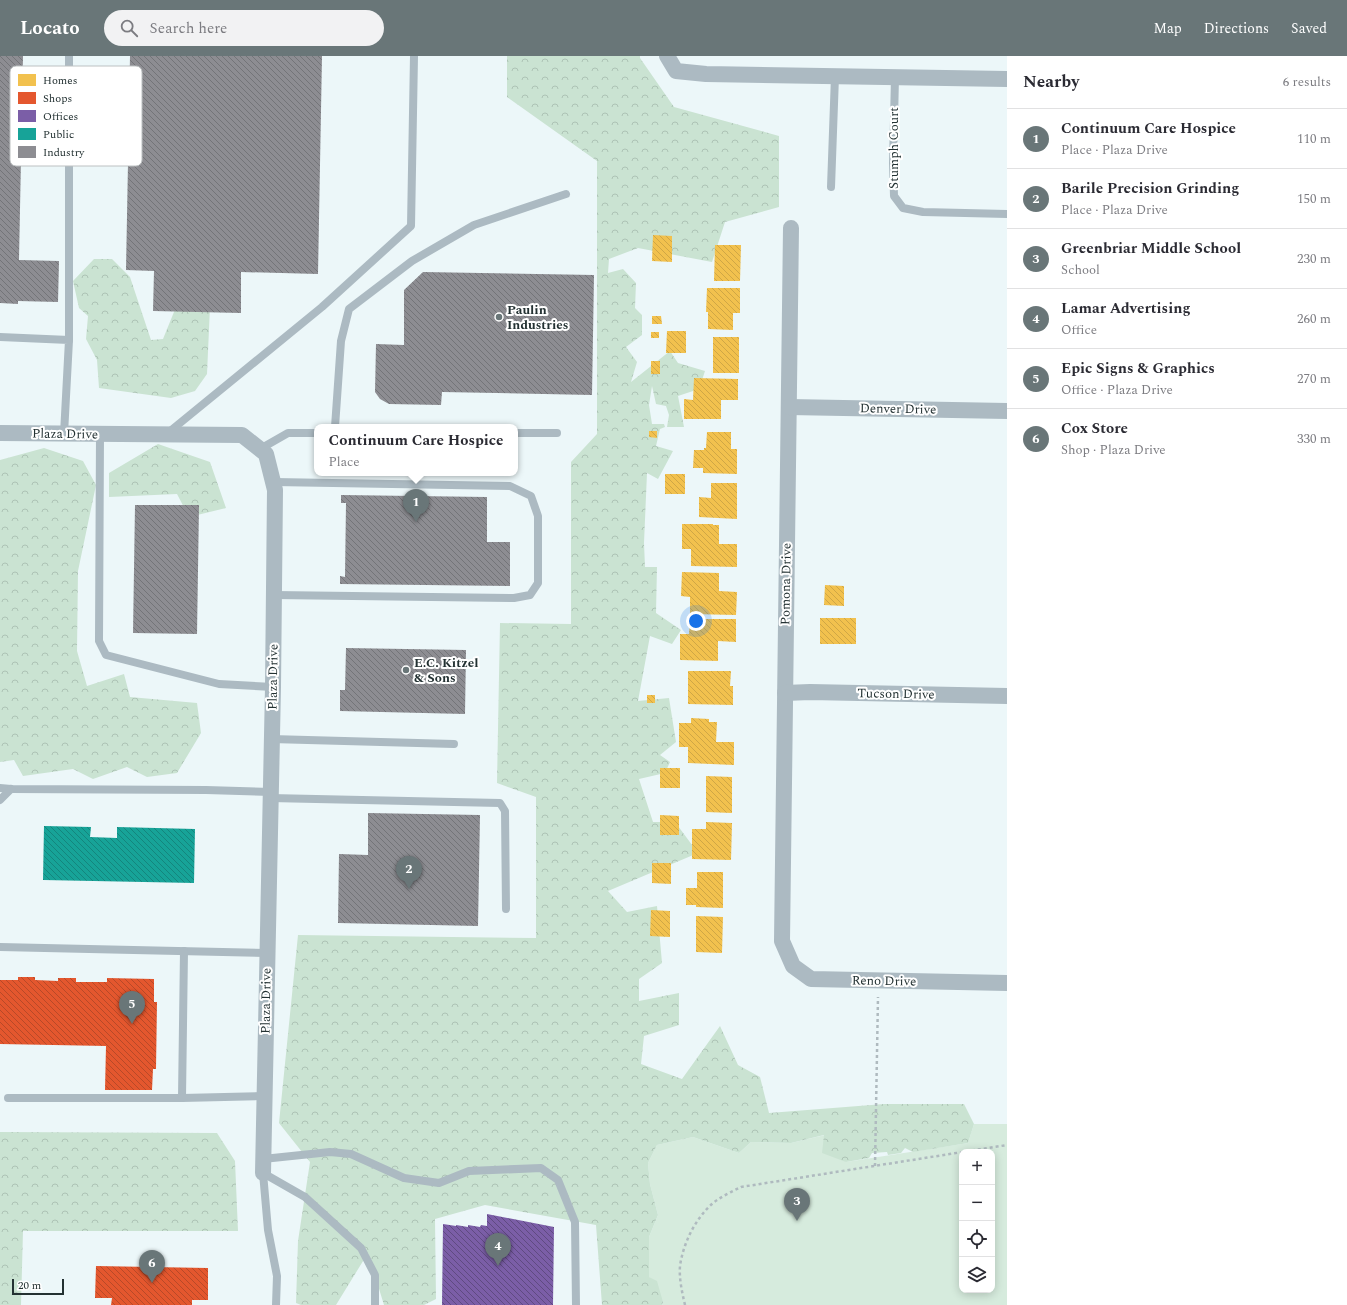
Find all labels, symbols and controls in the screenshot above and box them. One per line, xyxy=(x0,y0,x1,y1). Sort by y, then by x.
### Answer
search box xyxy=(104,10,384,46)
text: Locato xyxy=(20,14,80,43)
icon: search xyxy=(118,17,140,39)
text: Search here xyxy=(150,17,227,40)
text: Map xyxy=(1154,18,1182,39)
text: Directions xyxy=(1204,18,1269,39)
text: Saved xyxy=(1291,18,1327,39)
legend xyxy=(10,66,142,166)
text: Nearby xyxy=(1023,69,1079,95)
text: Homes xyxy=(43,72,77,89)
text: 6 results xyxy=(1283,72,1331,92)
text: Shops xyxy=(43,90,72,107)
street label: Stumph Court xyxy=(884,107,904,189)
text: Offices xyxy=(43,108,78,125)
text: Continuum Care Hospice xyxy=(1061,117,1236,140)
text: Public xyxy=(43,126,74,143)
text: 1 xyxy=(1032,129,1040,149)
text: 110 m xyxy=(1297,129,1331,149)
text: Place · Plaza Drive xyxy=(1061,140,1168,160)
text: Industry xyxy=(43,144,85,161)
text: Barile Precision Grinding xyxy=(1061,177,1239,200)
text: 2 xyxy=(1032,189,1040,209)
text: 150 m xyxy=(1297,189,1331,209)
text: Place · Plaza Drive xyxy=(1061,200,1168,220)
text: Greenbriar Middle School xyxy=(1061,237,1241,260)
text: 3 xyxy=(1032,249,1040,269)
text: 230 m xyxy=(1297,249,1331,269)
text: School xyxy=(1061,260,1100,280)
text: Lamar Advertising xyxy=(1061,297,1191,320)
place label: Paulin Industries xyxy=(507,300,568,335)
text: 4 xyxy=(1032,309,1040,329)
text: 260 m xyxy=(1297,309,1331,329)
marker: Paulin Industries xyxy=(494,312,504,322)
text: Office xyxy=(1061,320,1097,340)
text: Epic Signs & Graphics xyxy=(1061,357,1215,380)
text: 5 xyxy=(1032,369,1040,389)
text: 270 m xyxy=(1297,369,1331,389)
text: Office · Plaza Drive xyxy=(1061,380,1173,400)
street label: Denver Drive xyxy=(860,398,936,420)
text: Cox Store xyxy=(1061,417,1128,440)
street label: Plaza Drive xyxy=(32,423,98,445)
popup xyxy=(314,424,518,476)
text: Continuum Care Hospice xyxy=(329,429,503,452)
text: 6 xyxy=(1032,429,1040,449)
text: 330 m xyxy=(1297,429,1331,449)
text: Shop · Plaza Drive xyxy=(1061,440,1166,460)
text: Place xyxy=(329,452,360,472)
pin: 1 xyxy=(403,489,429,522)
street label: Pomona Drive xyxy=(775,543,797,625)
your location xyxy=(686,611,706,631)
street label: Plaza Drive xyxy=(262,644,284,710)
place label: E.C. Kitzel & Sons xyxy=(414,653,478,688)
marker: E.C. Kitzel & Sons xyxy=(401,665,411,675)
street label: Tucson Drive xyxy=(857,683,935,705)
pin: 2 xyxy=(396,856,422,889)
street label: Plaza Drive xyxy=(255,968,277,1034)
street label: Reno Drive xyxy=(852,970,916,992)
pin: 5 xyxy=(119,991,145,1024)
map controls xyxy=(959,1149,995,1293)
button: + xyxy=(959,1149,995,1185)
button: − xyxy=(959,1185,995,1221)
pin: 3 xyxy=(784,1188,810,1221)
button: locate xyxy=(959,1221,995,1257)
pin: 4 xyxy=(485,1233,511,1266)
pin: 6 xyxy=(139,1250,165,1283)
button: layers xyxy=(959,1257,995,1293)
scale bar xyxy=(12,1277,64,1296)
text: 20 m xyxy=(18,1277,41,1294)

